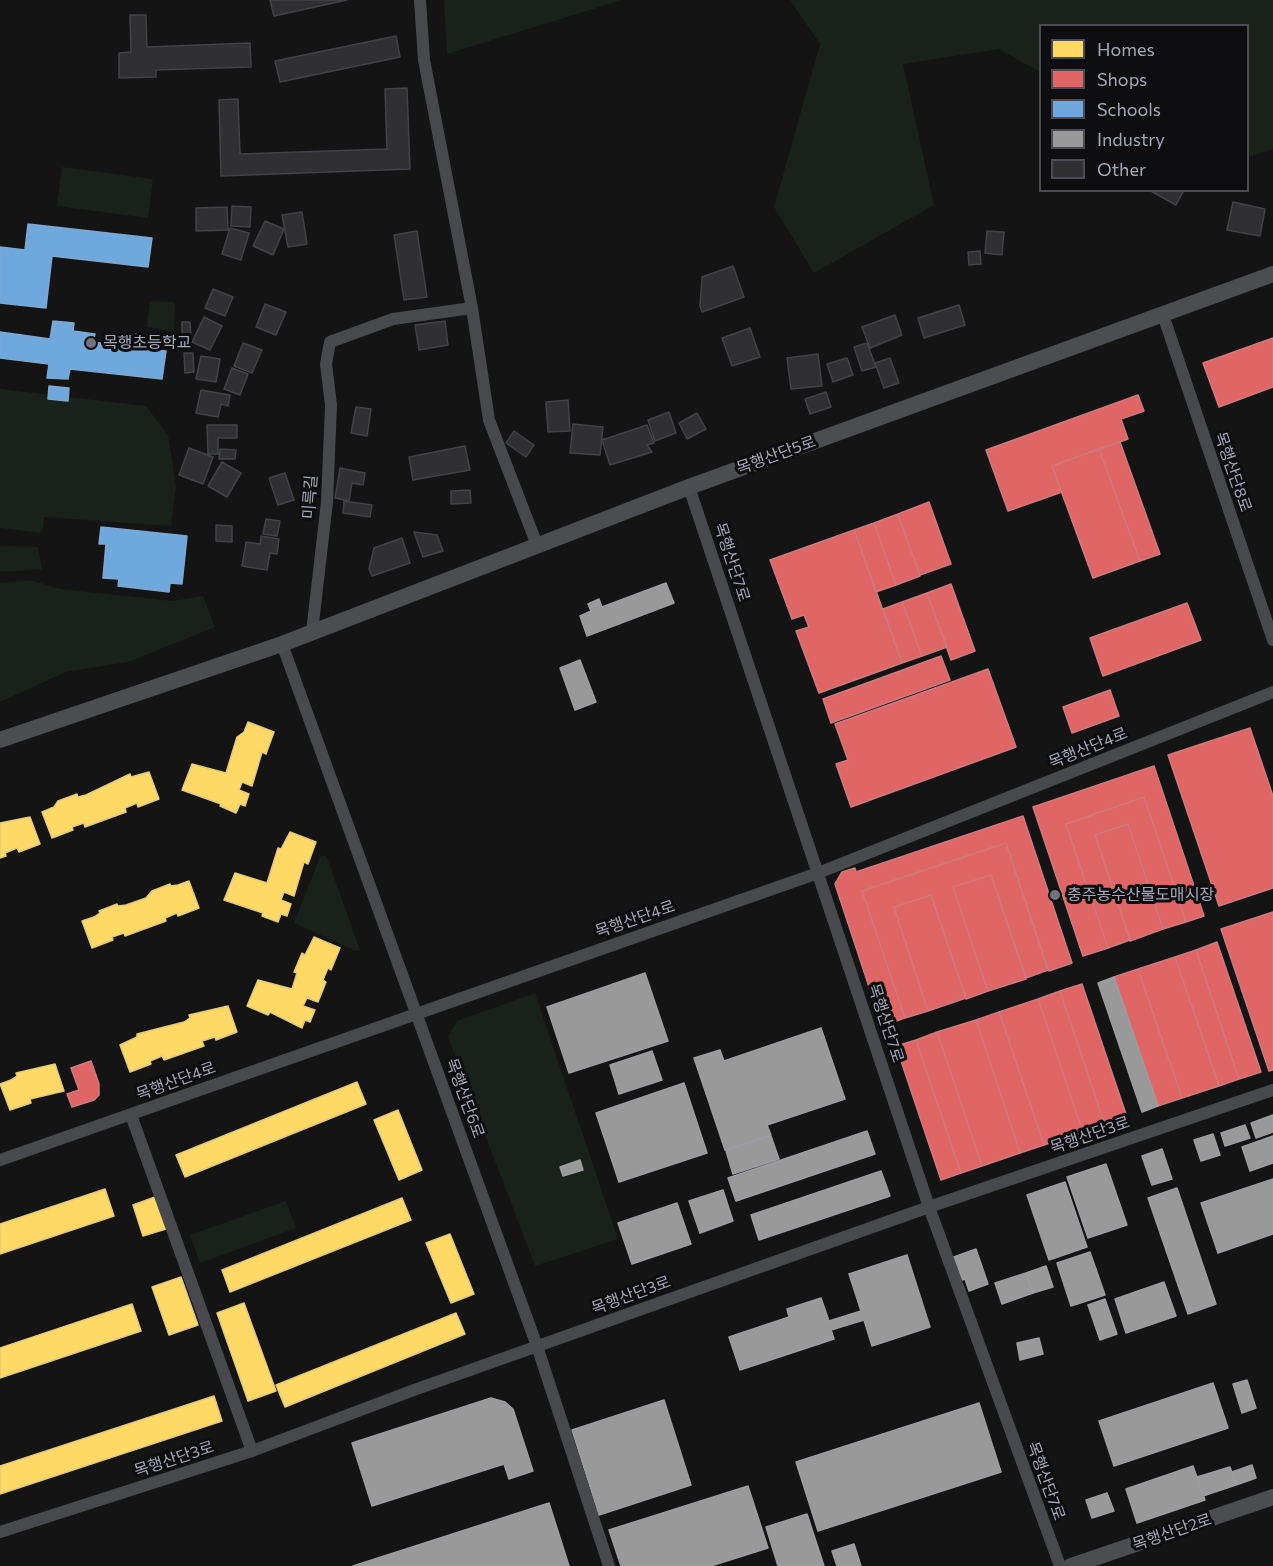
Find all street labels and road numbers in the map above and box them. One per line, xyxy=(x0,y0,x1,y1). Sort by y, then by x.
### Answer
street label: 목행산단8로 xyxy=(1210,429,1256,515)
street label: 목행산단5로 xyxy=(734,432,818,478)
street label: 미륵길 xyxy=(299,474,321,520)
street label: 목행산단7로 xyxy=(710,520,754,604)
street label: 목행산단4로 xyxy=(1046,724,1130,772)
street label: 목행산단4로 xyxy=(593,896,677,942)
street label: 목행산단7로 xyxy=(864,981,908,1065)
street label: 목행산단6로 xyxy=(442,1056,488,1140)
street label: 목행산단4로 xyxy=(134,1058,218,1104)
street label: 목행산단3로 xyxy=(1048,1112,1132,1158)
street label: 목행산단3로 xyxy=(589,1272,673,1318)
street label: 목행산단3로 xyxy=(132,1437,216,1481)
street label: 목행산단7로 xyxy=(1023,1439,1069,1523)
street label: 목행산단2로 xyxy=(1130,1509,1214,1555)

